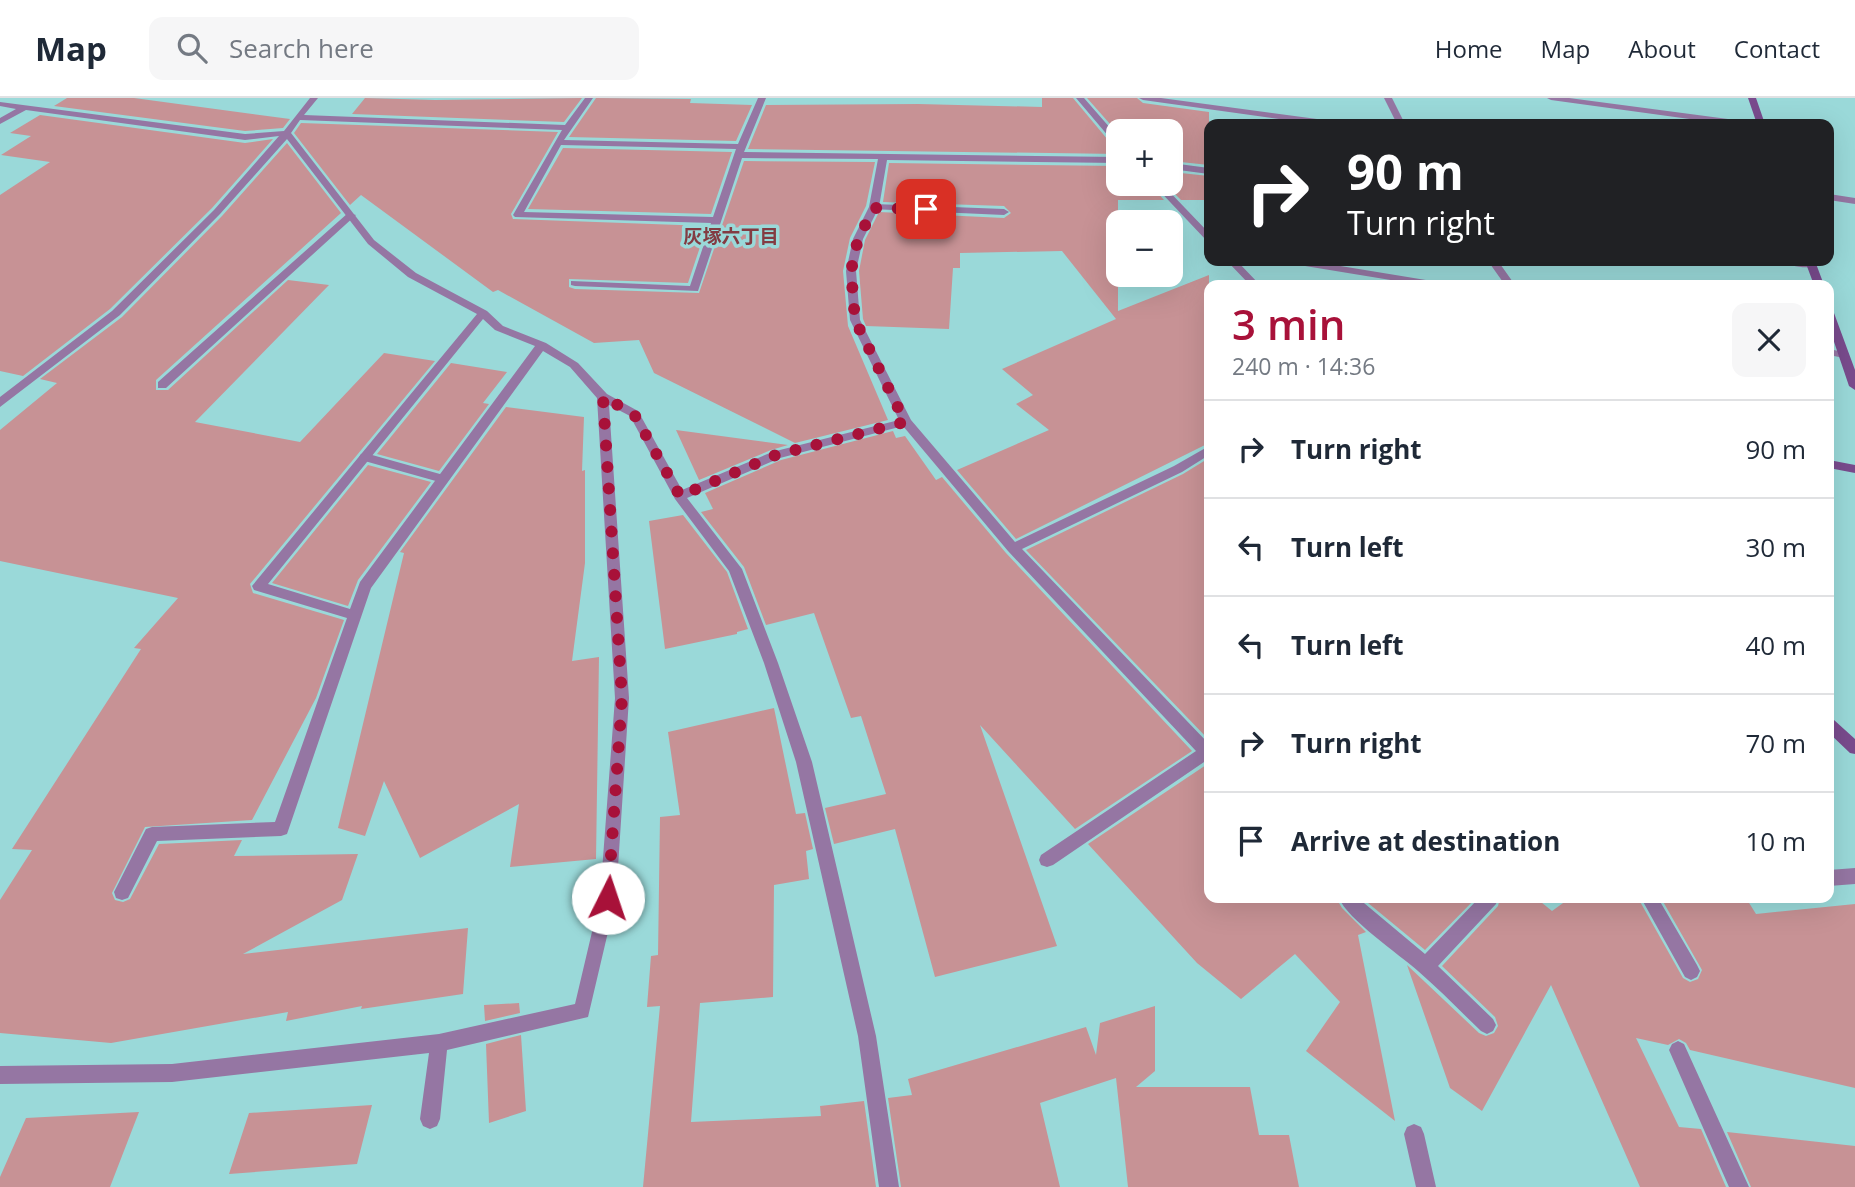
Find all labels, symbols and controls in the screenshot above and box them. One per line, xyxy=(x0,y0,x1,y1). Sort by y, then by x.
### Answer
search box xyxy=(149,17,639,80)
text: Map xyxy=(35,26,107,71)
icon: search xyxy=(173,29,211,67)
text: Search here xyxy=(229,30,374,66)
text: Home xyxy=(1435,32,1503,65)
text: Map xyxy=(1541,32,1590,65)
text: About xyxy=(1628,32,1696,65)
text: Contact xyxy=(1734,32,1820,65)
map controls xyxy=(1106,119,1183,287)
button: + xyxy=(1106,119,1183,196)
text: 90 m xyxy=(1347,138,1464,204)
icon: right xyxy=(1232,147,1323,238)
pin xyxy=(896,179,956,239)
icon: arrive xyxy=(907,190,945,228)
text: Turn right xyxy=(1347,201,1495,244)
button: − xyxy=(1106,210,1183,287)
district label: 灰塚六丁目 xyxy=(683,223,779,249)
text: 3 min xyxy=(1232,295,1345,352)
button: close xyxy=(1732,303,1806,377)
text: 240 m · 14:36 xyxy=(1232,350,1375,382)
icon: right xyxy=(1232,430,1270,468)
text: Turn right xyxy=(1291,431,1422,467)
text: 90 m xyxy=(1745,431,1806,467)
icon: left xyxy=(1232,528,1270,566)
text: Turn left xyxy=(1291,529,1403,565)
text: 30 m xyxy=(1745,529,1806,565)
icon: left xyxy=(1232,626,1270,664)
text: Turn left xyxy=(1291,627,1403,663)
text: 40 m xyxy=(1745,627,1806,663)
icon: right xyxy=(1232,724,1270,762)
text: Turn right xyxy=(1291,725,1422,761)
text: 70 m xyxy=(1745,725,1806,761)
icon: arrive xyxy=(1232,822,1270,860)
text: Arrive at destination xyxy=(1291,823,1560,859)
text: 10 m xyxy=(1745,823,1806,859)
position arrow xyxy=(571,861,645,935)

